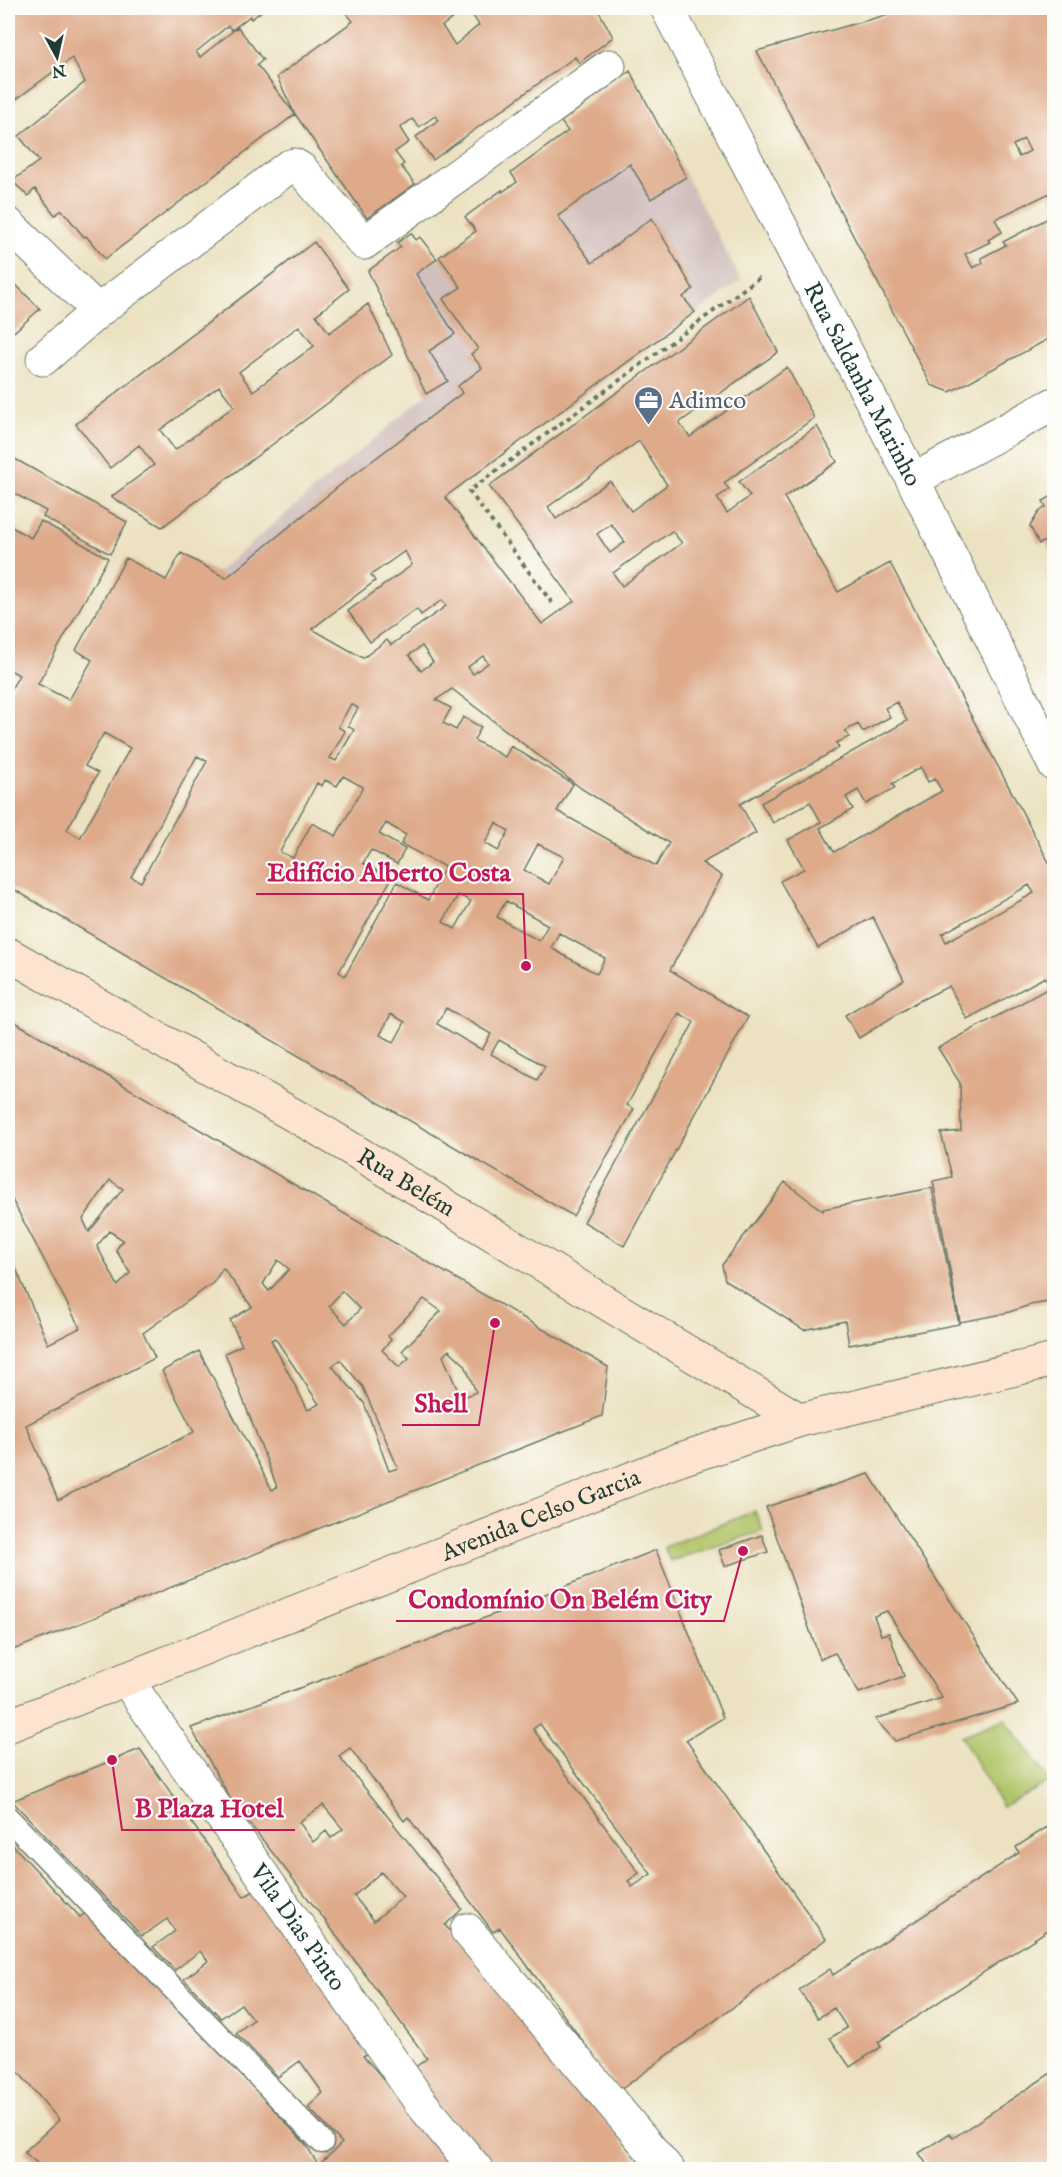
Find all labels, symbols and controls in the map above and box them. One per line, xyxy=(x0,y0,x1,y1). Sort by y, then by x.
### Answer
north arrow xyxy=(27,27,87,87)
text: N xyxy=(50,59,68,81)
street label: Rua Saldanha Marinho xyxy=(796,277,928,492)
office icon: Adimco xyxy=(632,384,664,426)
place label: Adimco xyxy=(668,386,746,417)
callout: Edifício Alberto Costa xyxy=(256,850,523,894)
text: Edifício Alberto Costa xyxy=(267,857,511,890)
street label: Rua Belém xyxy=(351,1142,460,1225)
callout: Shell xyxy=(402,1381,479,1425)
text: Shell xyxy=(414,1388,469,1421)
street label: Avenida Celso Garcia xyxy=(436,1462,646,1570)
callout: Condomínio On Belém City xyxy=(396,1577,724,1621)
text: Condomínio On Belém City xyxy=(408,1584,713,1617)
callout: B Plaza Hotel xyxy=(122,1786,295,1830)
text: B Plaza Hotel xyxy=(134,1793,284,1826)
street label: Vila Dias Pinto xyxy=(242,1857,352,1997)

